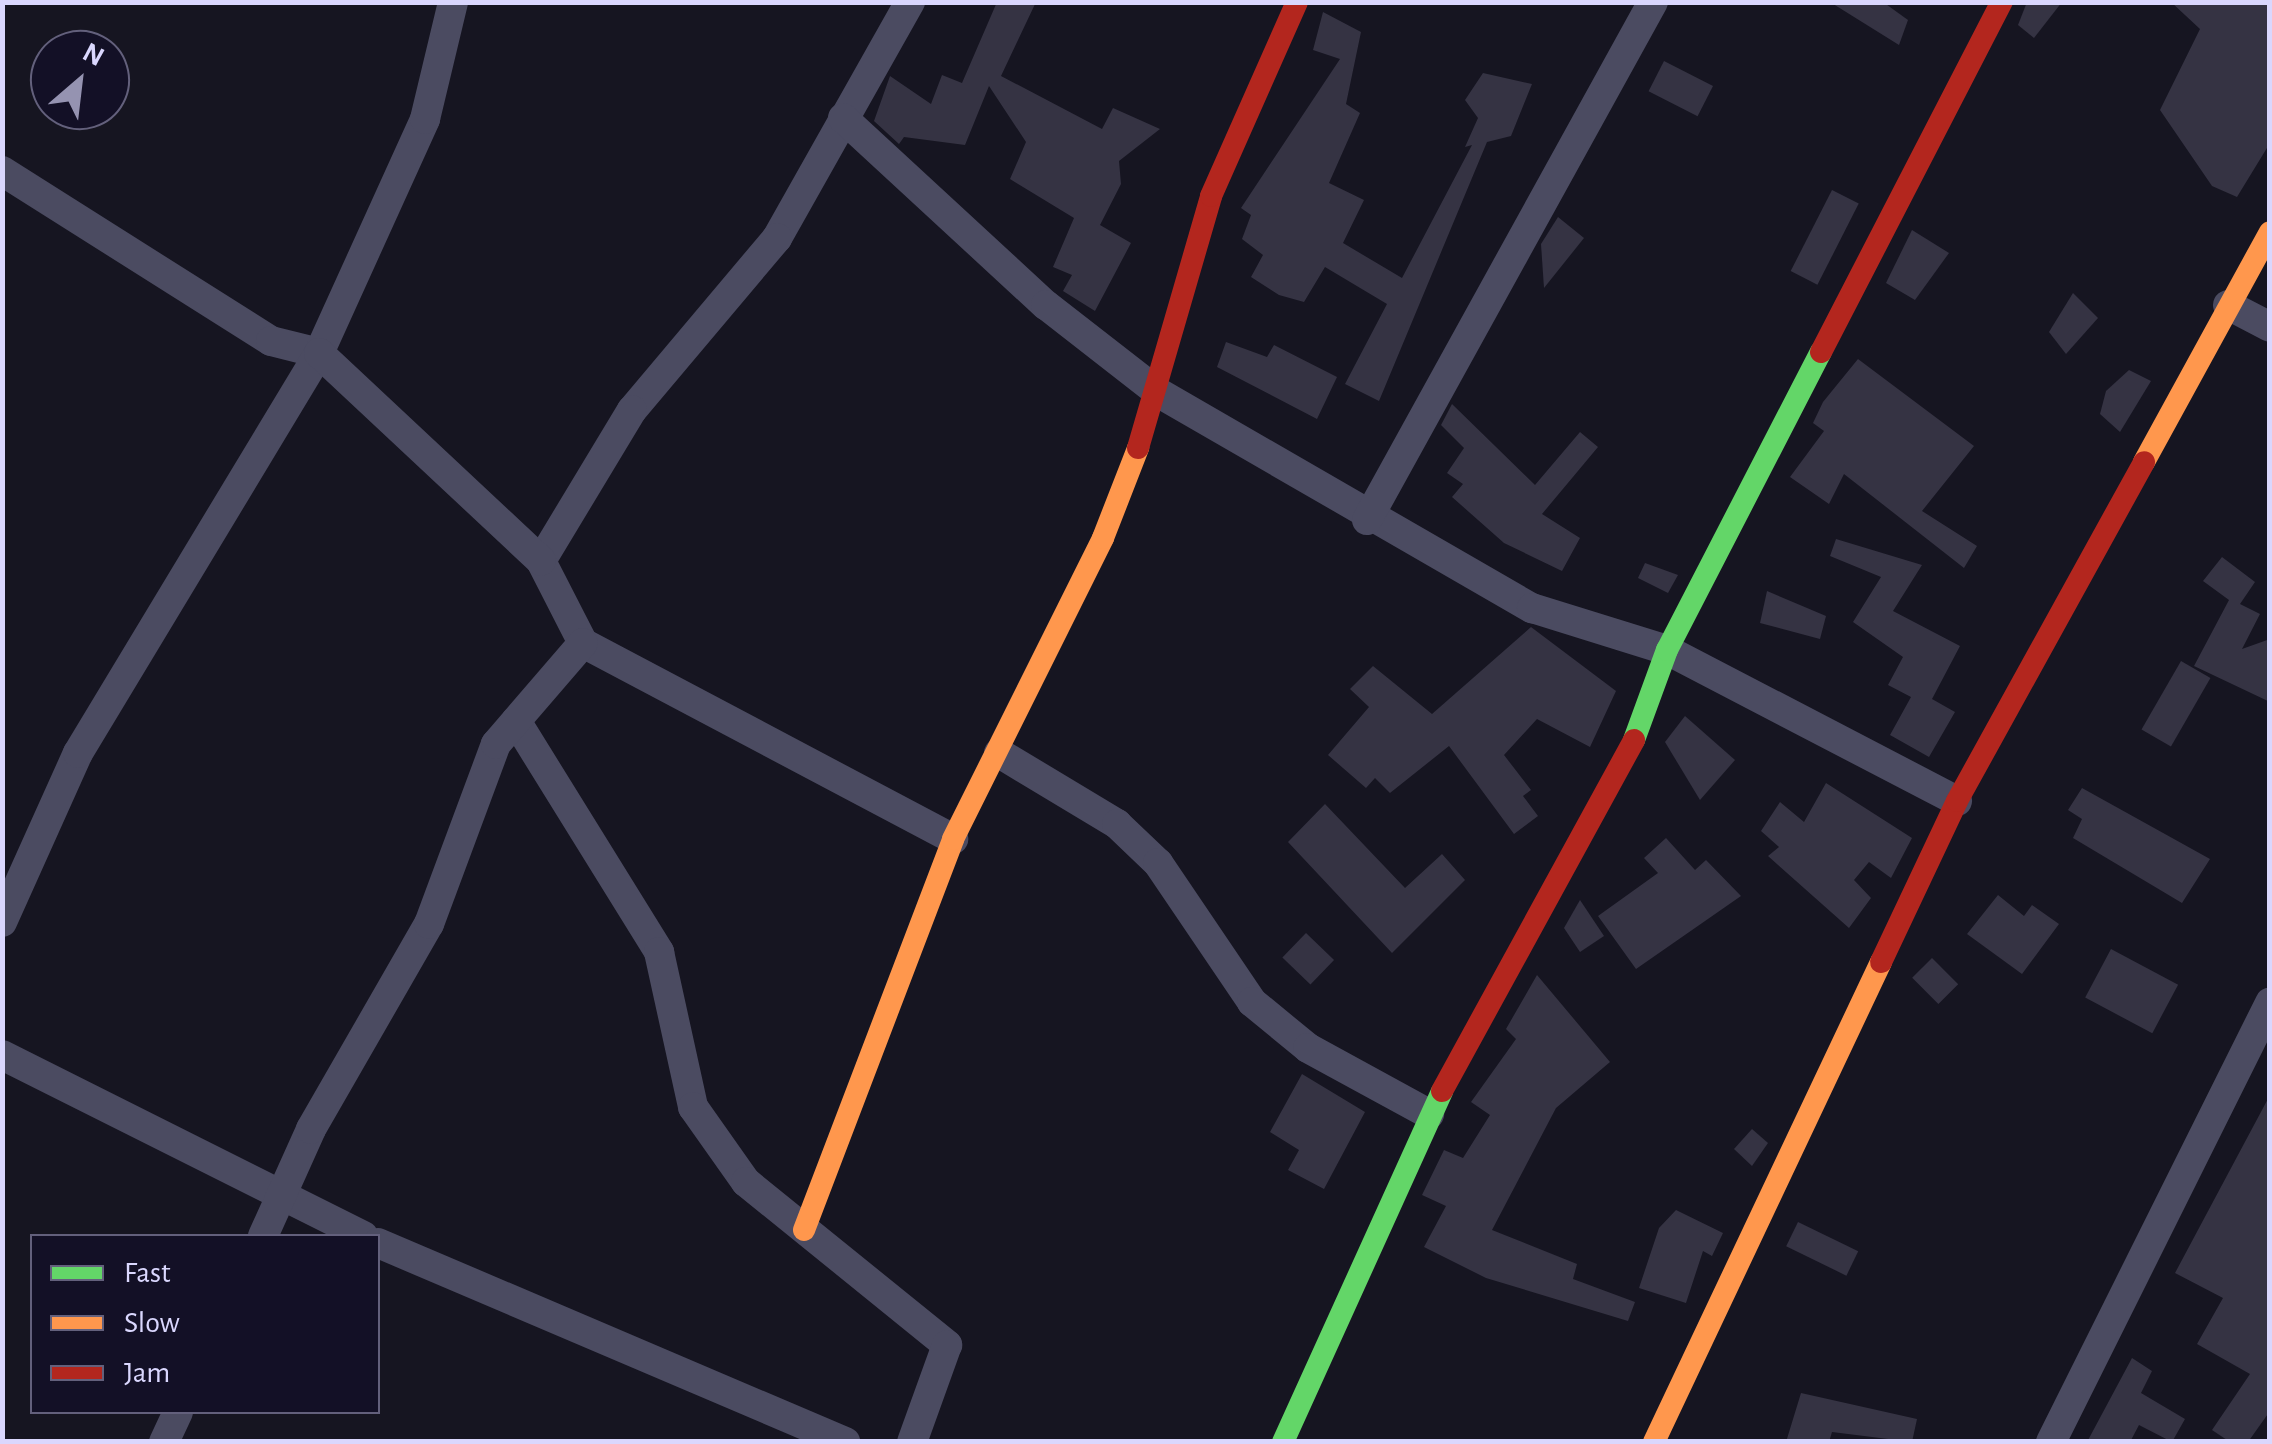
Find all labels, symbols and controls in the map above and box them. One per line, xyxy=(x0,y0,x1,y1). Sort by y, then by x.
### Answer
north arrow xyxy=(30,30,130,130)
text: N xyxy=(78,38,108,72)
legend xyxy=(30,1234,380,1414)
text: Fast xyxy=(124,1258,171,1288)
text: Slow xyxy=(124,1308,180,1338)
text: Jam xyxy=(124,1358,170,1388)

